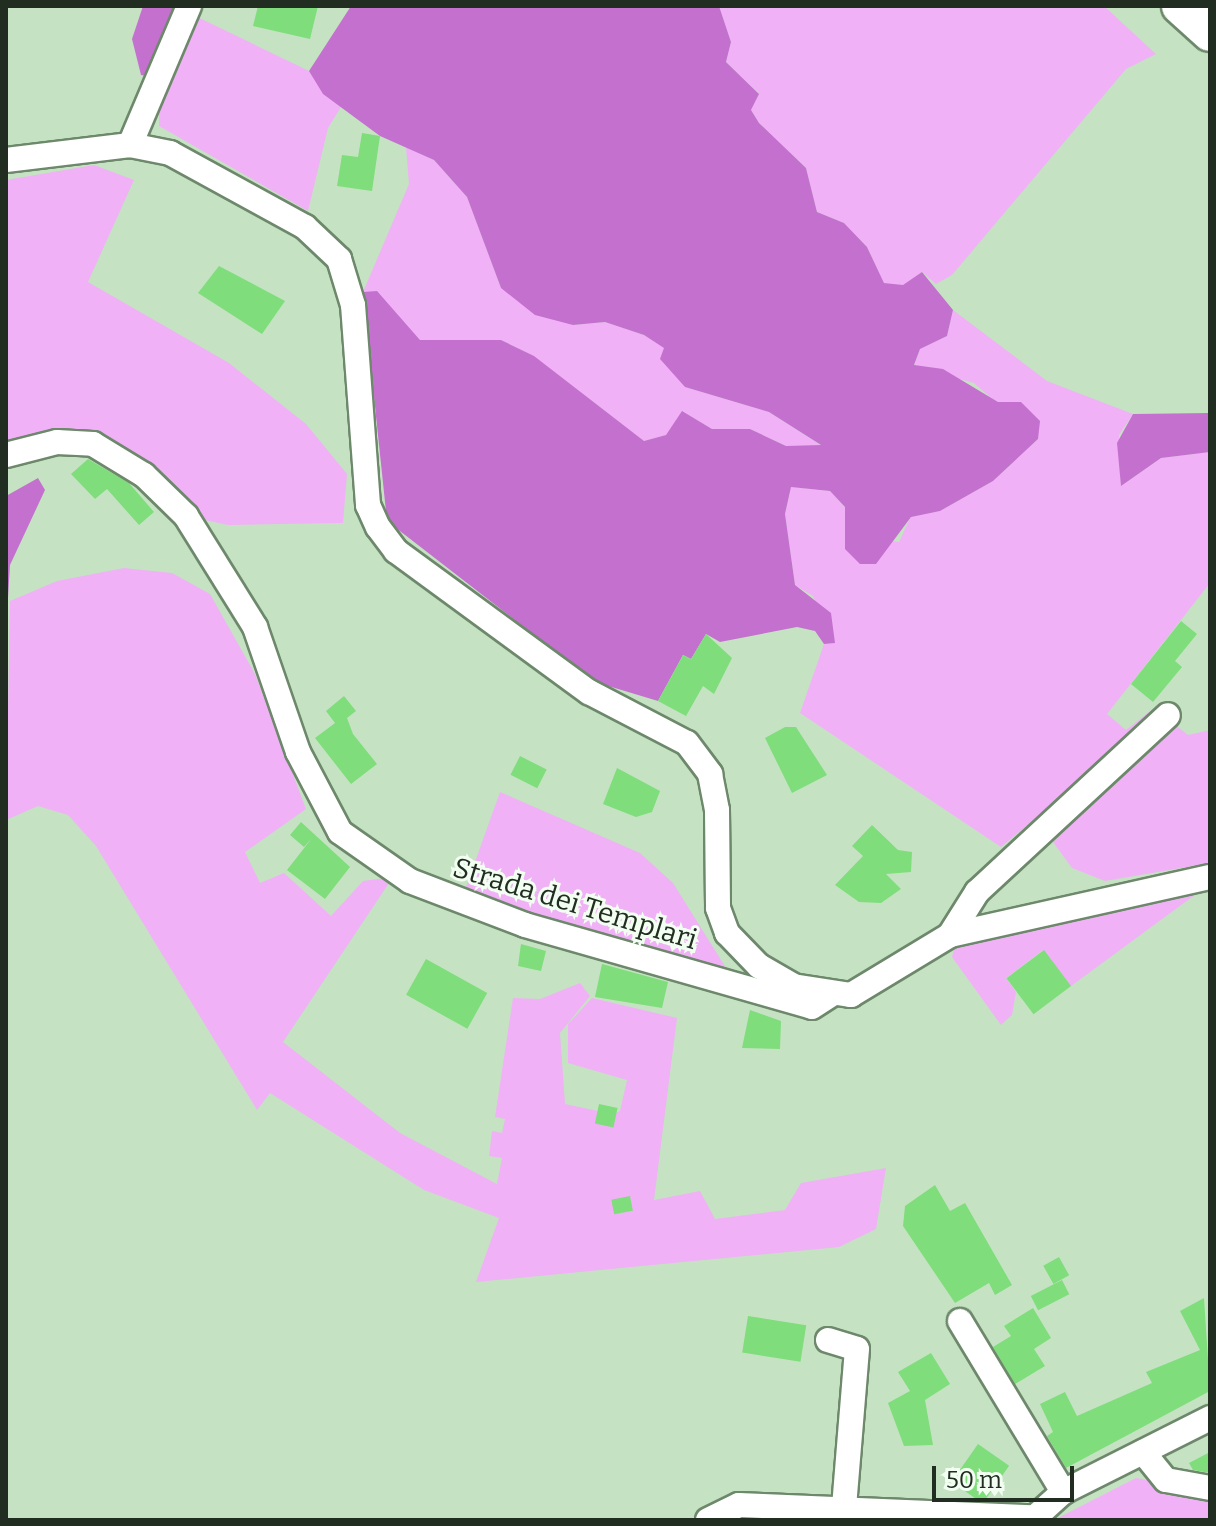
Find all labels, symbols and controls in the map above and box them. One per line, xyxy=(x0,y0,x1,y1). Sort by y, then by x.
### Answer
street label: Strada dei Templari xyxy=(449,851,701,957)
scale bar xyxy=(936,1450,1078,1500)
text: 50 m xyxy=(946,1466,1002,1494)

